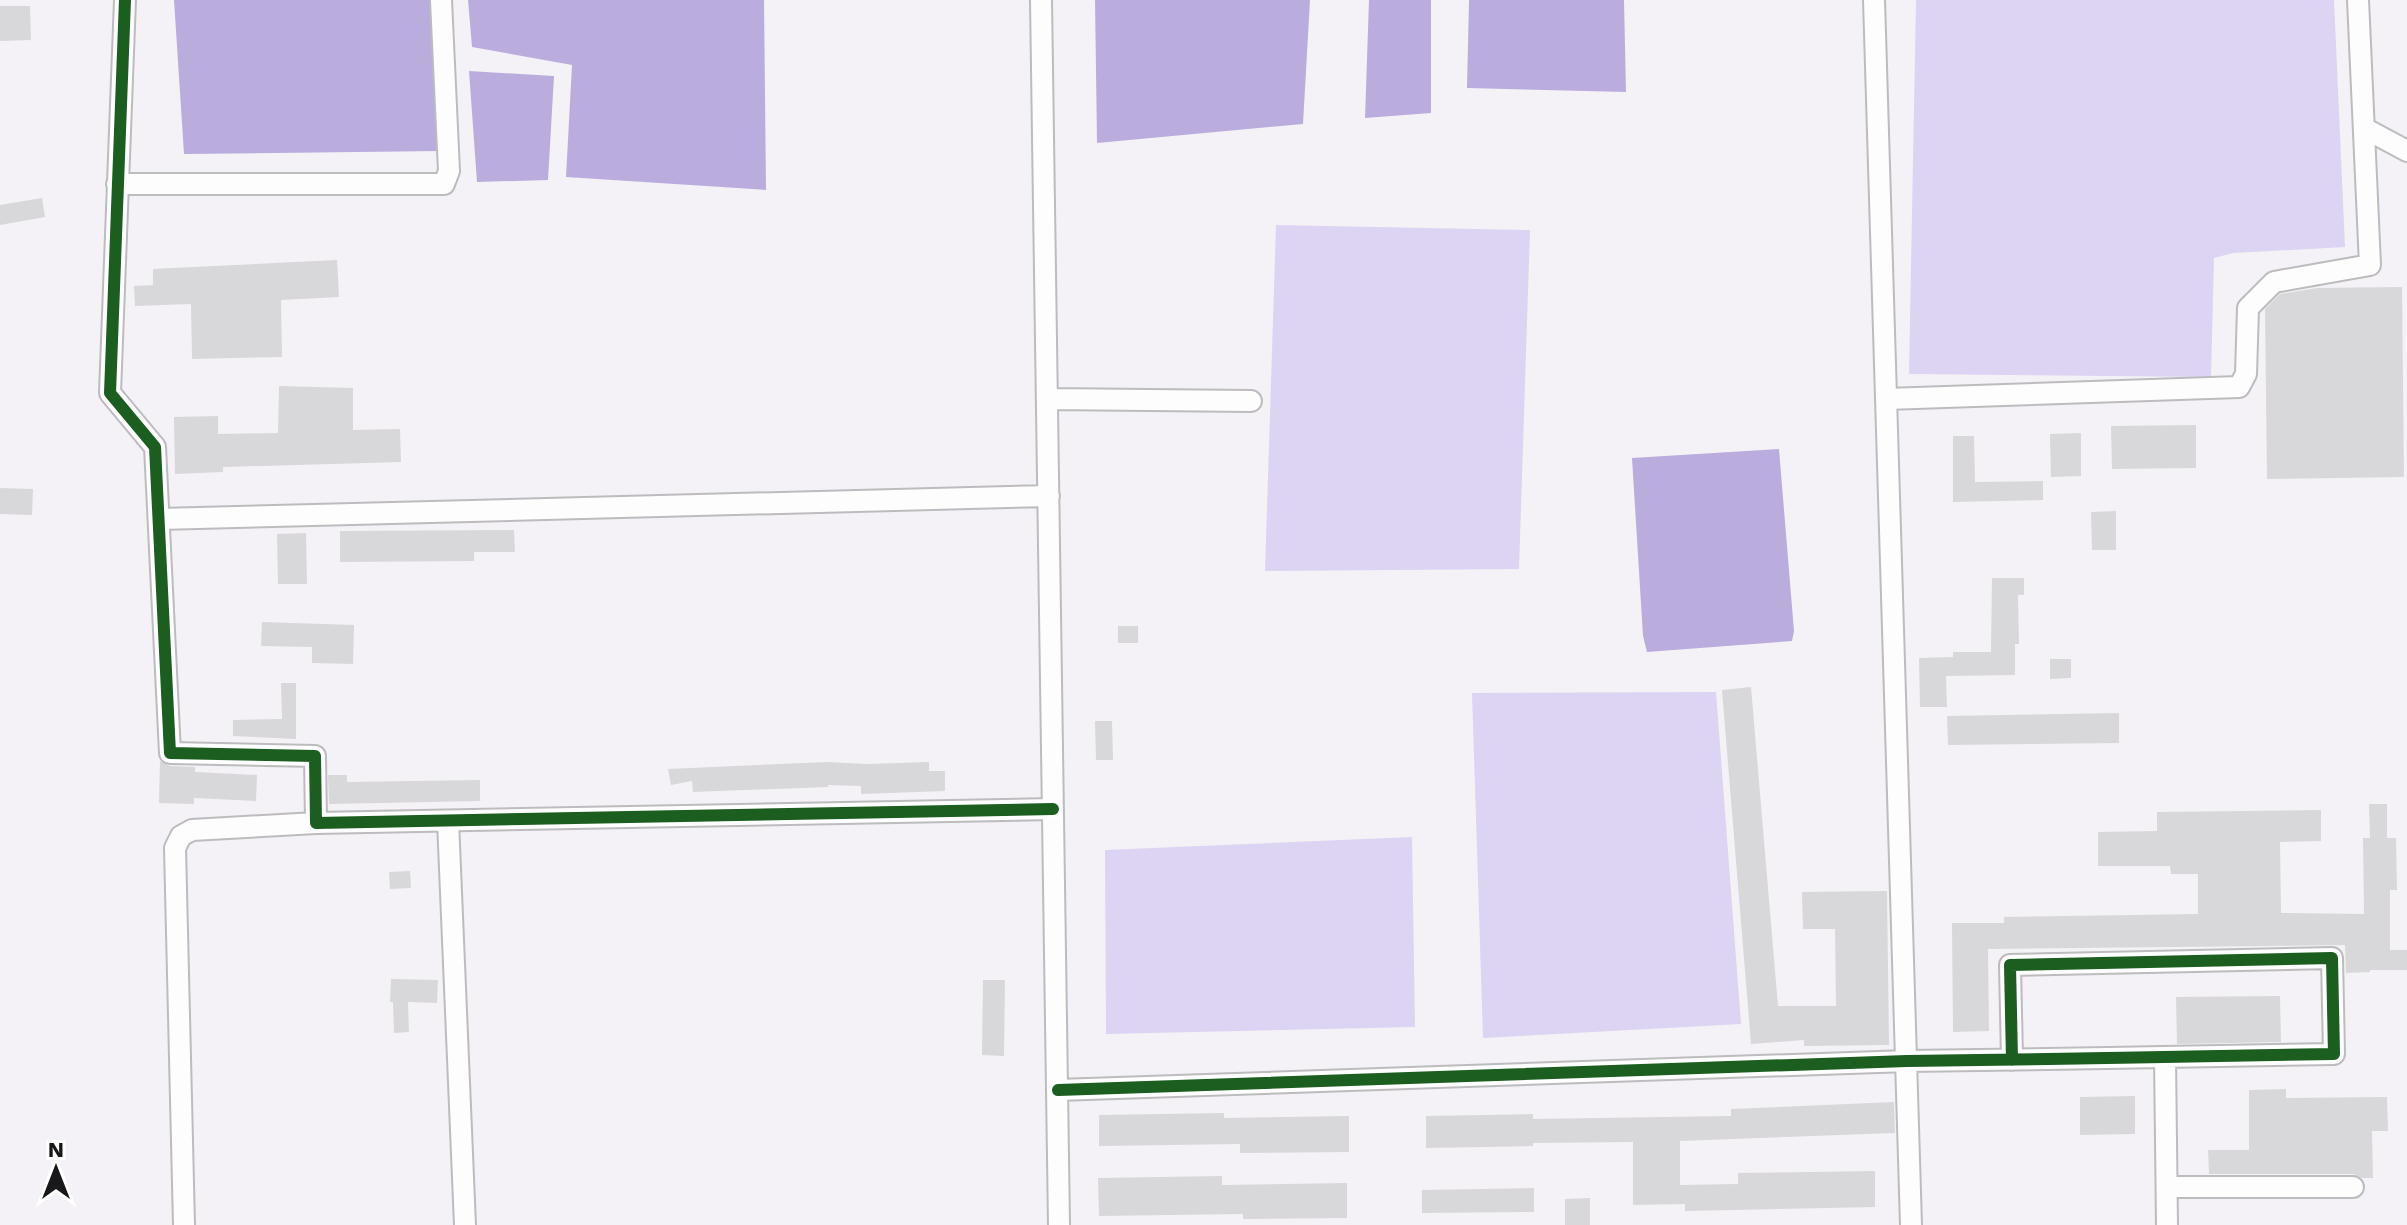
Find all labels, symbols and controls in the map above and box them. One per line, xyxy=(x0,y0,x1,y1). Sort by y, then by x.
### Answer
north arrow xyxy=(16,1129,96,1209)
text: N xyxy=(48,1137,64,1162)

